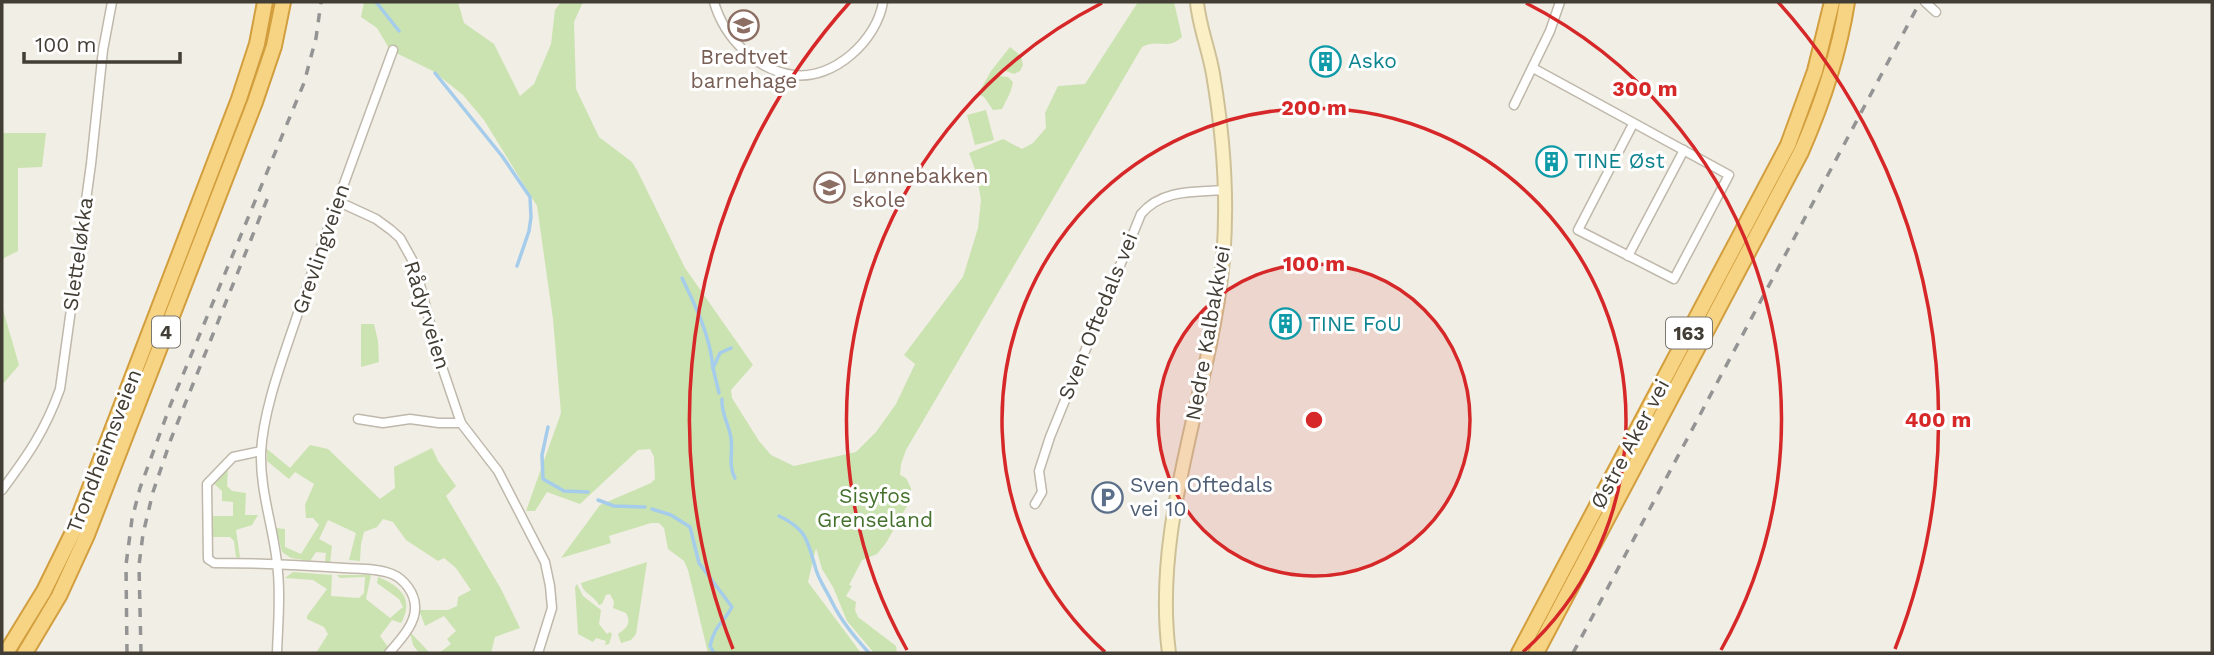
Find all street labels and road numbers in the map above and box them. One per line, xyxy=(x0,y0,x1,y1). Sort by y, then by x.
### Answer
street label: Grevlingveien xyxy=(287,180,355,317)
street label: Sletteløkka xyxy=(57,195,98,312)
street label: Sven Oftedals vei xyxy=(1053,229,1142,403)
street label: Nedre Kalbakkvei xyxy=(1180,243,1235,422)
street label: Rådyrveien xyxy=(399,258,456,372)
road number: 4 xyxy=(152,316,180,348)
road number: 163 xyxy=(1666,318,1712,348)
street label: Trondheimsveien xyxy=(61,365,146,536)
street label: Østre Aker vei xyxy=(1585,375,1674,513)

